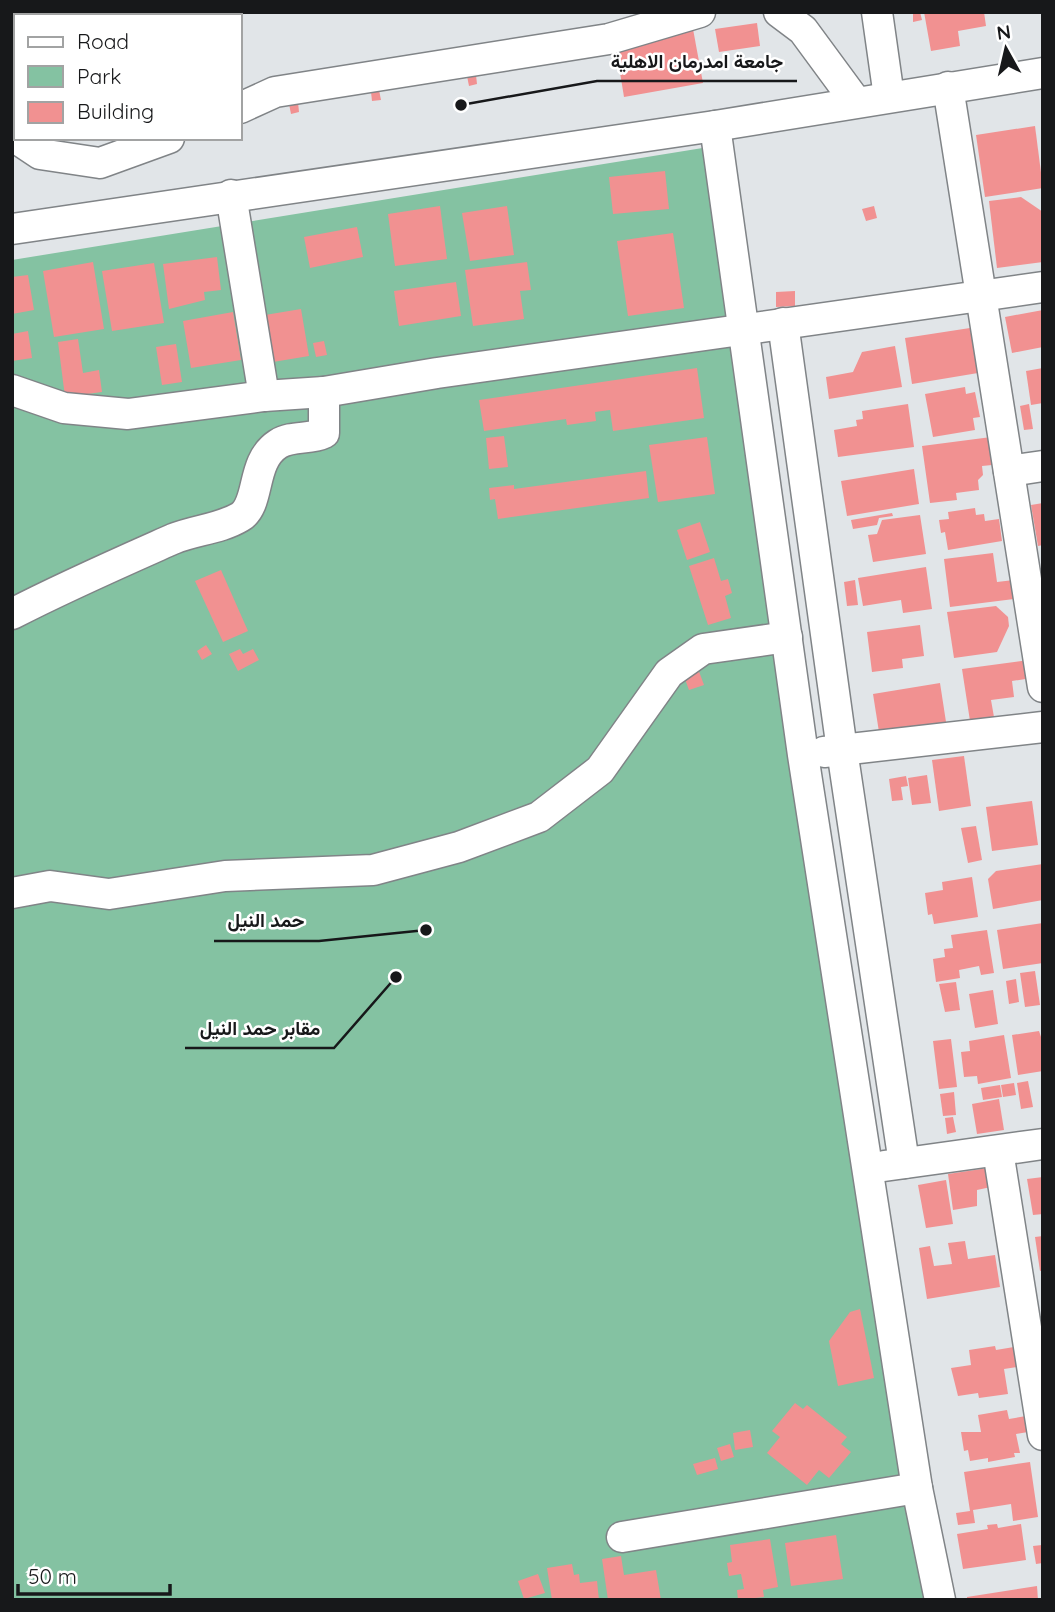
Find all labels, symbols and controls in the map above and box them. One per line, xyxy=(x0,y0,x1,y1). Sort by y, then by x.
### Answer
legend xyxy=(14,14,242,140)
north arrow xyxy=(971,14,1041,84)
text: N xyxy=(995,19,1012,45)
text: Road xyxy=(77,28,129,54)
callout: جامعة امدرمان الاهلية xyxy=(597,41,797,81)
text: جامعة امدرمان الاهلية xyxy=(611,49,783,74)
text: Park xyxy=(77,63,121,89)
text: Building xyxy=(77,98,154,124)
callout: حمد النيل xyxy=(214,901,319,941)
text: حمد النيل xyxy=(228,908,305,932)
callout: مقابر حمد النيل xyxy=(185,1008,334,1048)
text: مقابر حمد النيل xyxy=(200,1016,320,1041)
scale bar xyxy=(18,1552,170,1596)
text: 50 m xyxy=(28,1563,77,1589)

